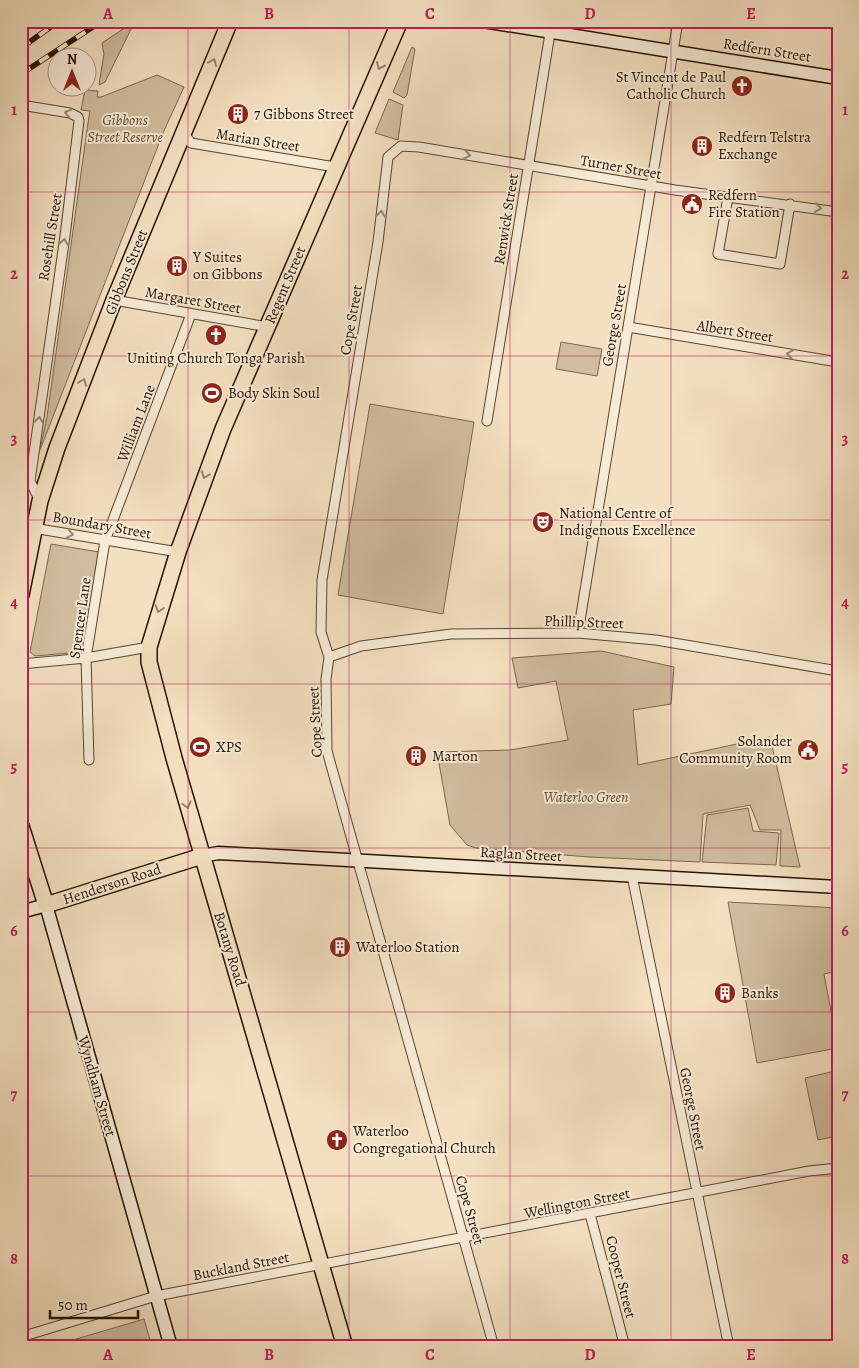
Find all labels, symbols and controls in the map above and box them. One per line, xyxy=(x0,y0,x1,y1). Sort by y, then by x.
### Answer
text: A xyxy=(102,3,114,25)
text: B xyxy=(264,3,274,25)
text: C xyxy=(425,3,435,25)
text: D xyxy=(584,3,596,25)
text: E xyxy=(746,3,756,25)
street label: Redfern Street xyxy=(722,33,812,67)
north arrow xyxy=(48,48,98,98)
text: N xyxy=(67,50,77,69)
one-way arrow xyxy=(207,59,217,67)
one-way arrow xyxy=(376,61,387,70)
place label: St Vincent de Paul Catholic Church xyxy=(616,67,726,104)
church icon: St Vincent de Paul Catholic Church xyxy=(730,74,754,98)
text: 1 xyxy=(11,99,17,121)
text: 1 xyxy=(842,99,848,121)
building icon: 7 Gibbons Street xyxy=(226,102,250,126)
place label: 7 Gibbons Street xyxy=(254,104,354,124)
one-way arrow xyxy=(63,108,72,119)
park label: Gibbons Street Reserve xyxy=(87,110,163,147)
street label: Marian Street xyxy=(215,124,301,157)
place label: Redfern Telstra Exchange xyxy=(718,127,811,164)
building icon: Redfern Telstra Exchange xyxy=(690,134,714,158)
one-way arrow xyxy=(463,150,471,160)
street label: Turner Street xyxy=(579,150,663,184)
street label: Renwick Street xyxy=(489,172,523,266)
place label: Redfern Fire Station xyxy=(708,185,780,222)
street label: Rosehill Street xyxy=(33,192,67,282)
public building icon: Redfern Fire Station xyxy=(680,192,704,216)
one-way arrow xyxy=(813,203,822,213)
one-way arrow xyxy=(375,210,386,218)
street label: Gibbons Street xyxy=(100,226,152,318)
one-way arrow xyxy=(59,238,69,247)
street label: Regent Street xyxy=(260,243,310,327)
place label: Y Suites on Gibbons xyxy=(192,247,263,284)
building icon: Y Suites on Gibbons xyxy=(165,254,189,278)
text: 2 xyxy=(10,263,18,285)
text: 2 xyxy=(841,263,849,285)
street label: Margaret Street xyxy=(144,282,242,318)
street label: George Street xyxy=(597,282,631,368)
street label: Cope Street xyxy=(335,283,367,357)
street label: Albert Street xyxy=(694,315,775,347)
church icon: Uniting Church Tonga Parish xyxy=(204,323,228,347)
place label: Uniting Church Tonga Parish xyxy=(127,348,305,368)
one-way arrow xyxy=(785,349,794,359)
one-way arrow xyxy=(77,378,87,386)
street label: William Lane xyxy=(112,381,160,465)
sports icon: Body Skin Soul xyxy=(200,381,224,405)
place label: Body Skin Soul xyxy=(228,383,320,403)
one-way arrow xyxy=(33,416,44,424)
text: 3 xyxy=(11,428,18,450)
text: 3 xyxy=(842,428,849,450)
one-way arrow xyxy=(201,470,211,478)
place label: National Centre of Indigenous Excellence xyxy=(559,503,696,540)
street label: Boundary Street xyxy=(51,506,153,544)
theatre icon: National Centre of Indigenous Excellence xyxy=(531,510,555,534)
one-way arrow xyxy=(65,529,74,539)
street label: Spencer Lane xyxy=(64,576,96,660)
text: 4 xyxy=(10,592,18,614)
text: 4 xyxy=(841,592,849,614)
one-way arrow xyxy=(155,605,165,613)
street label: Phillip Street xyxy=(544,611,624,633)
street label: Cope Street xyxy=(303,686,327,758)
place label: Solander Community Room xyxy=(679,731,793,768)
sports icon: XPS xyxy=(188,735,212,759)
place label: XPS xyxy=(216,737,242,757)
public building icon: Solander Community Room xyxy=(796,738,820,762)
building icon: Marton xyxy=(404,744,428,768)
place label: Marton xyxy=(432,746,478,766)
text: 5 xyxy=(11,756,18,778)
text: 5 xyxy=(842,756,849,778)
park label: Waterloo Green xyxy=(544,787,628,807)
one-way arrow xyxy=(182,800,192,808)
street label: Raglan Street xyxy=(479,842,563,866)
street label: Henderson Road xyxy=(60,858,165,909)
street label: Botany Road xyxy=(209,909,251,990)
text: 6 xyxy=(10,920,18,942)
text: 6 xyxy=(841,920,849,942)
building icon: Waterloo Station xyxy=(328,935,352,959)
place label: Waterloo Station xyxy=(355,937,460,957)
building icon: Banks xyxy=(713,981,737,1005)
place label: Banks xyxy=(741,983,779,1003)
street label: Wyndham Street xyxy=(73,1032,121,1139)
street label: George Street xyxy=(675,1066,711,1152)
text: 7 xyxy=(11,1084,18,1106)
text: 7 xyxy=(842,1084,849,1106)
place label: Waterloo Congregational Church xyxy=(352,1121,496,1158)
church icon: Waterloo Congregational Church xyxy=(325,1128,349,1152)
street label: Cope Street xyxy=(451,1173,489,1247)
street label: Wellington Street xyxy=(521,1183,632,1223)
street label: Cooper Street xyxy=(601,1234,641,1320)
street label: Buckland Street xyxy=(191,1247,291,1285)
text: 8 xyxy=(10,1248,18,1270)
text: 8 xyxy=(841,1248,849,1270)
scale bar xyxy=(50,1288,138,1320)
text: 50 m xyxy=(58,1295,88,1315)
text: A xyxy=(102,1344,114,1366)
text: B xyxy=(264,1344,274,1366)
text: C xyxy=(425,1344,435,1366)
text: D xyxy=(584,1344,596,1366)
text: E xyxy=(746,1344,756,1366)

